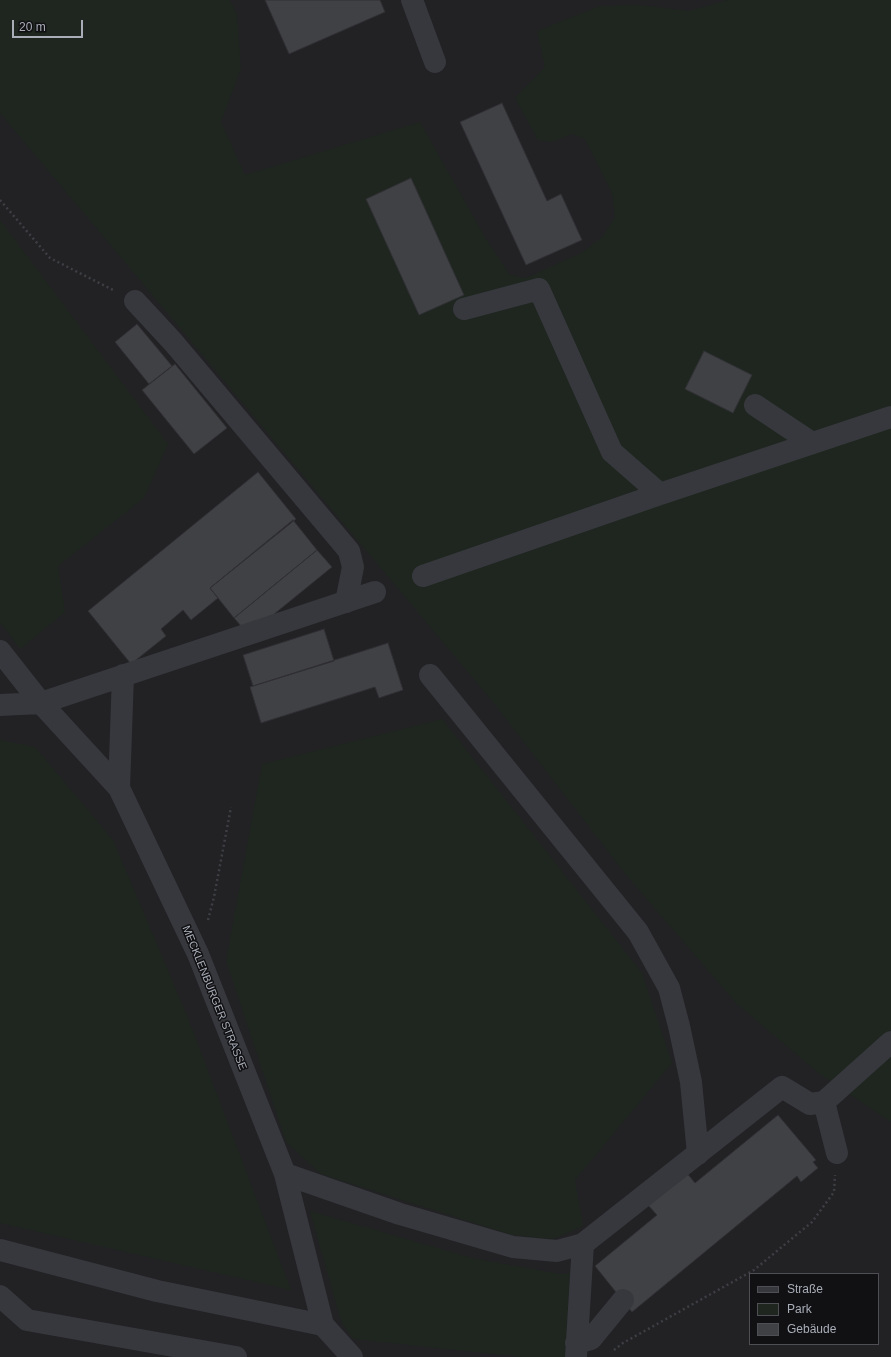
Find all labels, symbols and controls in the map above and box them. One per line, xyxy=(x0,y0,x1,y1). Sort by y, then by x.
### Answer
scale bar xyxy=(14,12,85,38)
text: 20 m xyxy=(19,20,46,34)
street label: MECKLENBURGER STRASSE xyxy=(179,924,249,1072)
legend xyxy=(749,1273,879,1345)
text: Straße xyxy=(787,1282,823,1296)
text: Park xyxy=(787,1302,812,1316)
text: Gebäude xyxy=(787,1322,836,1336)

